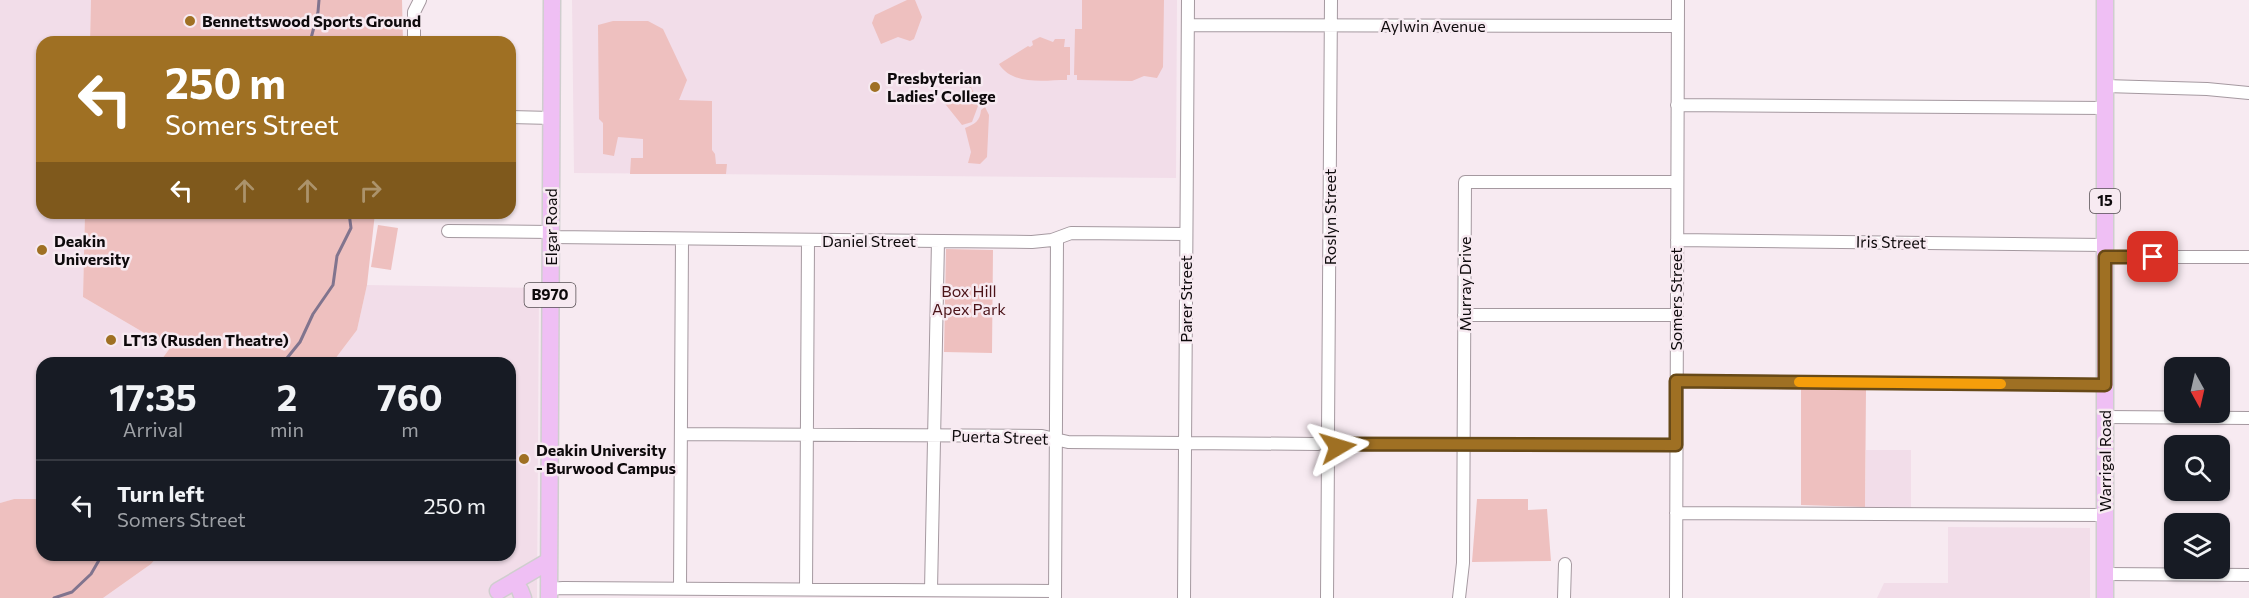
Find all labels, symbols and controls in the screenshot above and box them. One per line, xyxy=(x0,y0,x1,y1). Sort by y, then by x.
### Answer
place label: Bennettswood Sports Ground xyxy=(202,11,421,30)
marker: Bennettswood Sports Ground xyxy=(183,14,197,28)
street label: Aylwin Avenue xyxy=(1380,16,1486,35)
text: 250 m xyxy=(165,56,286,108)
icon: left xyxy=(66,60,144,138)
place label: Presbyterian Ladies' College xyxy=(887,68,996,105)
marker: Presbyterian Ladies' College xyxy=(868,80,882,94)
text: Somers Street xyxy=(165,108,339,141)
street label: Roslyn Street xyxy=(1320,168,1339,265)
icon: left xyxy=(165,174,198,207)
icon: ahead xyxy=(228,174,261,207)
icon: ahead xyxy=(291,174,324,207)
icon: right xyxy=(354,174,387,207)
street label: Elgar Road xyxy=(541,188,560,266)
road number: 15 xyxy=(2090,189,2120,213)
place label: Deakin University xyxy=(54,231,130,268)
street label: Daniel Street xyxy=(822,231,917,250)
street label: Iris Street xyxy=(1856,231,1927,252)
pin xyxy=(2127,231,2178,282)
street label: Murray Drive xyxy=(1455,236,1474,332)
icon: arrive xyxy=(2136,240,2169,273)
marker: Deakin University xyxy=(35,243,49,257)
street label: Somers Street xyxy=(1666,247,1685,351)
street label: Parer Street xyxy=(1176,255,1195,343)
park label: Box Hill Apex Park xyxy=(932,281,1006,318)
road number: B970 xyxy=(524,283,576,307)
place label: LT13 (Rusden Theatre) xyxy=(123,330,289,349)
marker: LT13 (Rusden Theatre) xyxy=(104,333,118,347)
north arrow xyxy=(2164,357,2230,423)
map controls xyxy=(2164,357,2230,579)
text: 17:35 xyxy=(109,374,197,418)
text: 2 xyxy=(277,374,297,418)
text: 760 xyxy=(377,374,443,418)
street label: Warrigal Road xyxy=(2095,410,2114,512)
position arrow xyxy=(1306,415,1370,479)
text: Arrival xyxy=(123,417,183,441)
text: min xyxy=(270,417,304,441)
text: m xyxy=(401,417,419,441)
street label: Puerta Street xyxy=(951,425,1049,448)
button: search xyxy=(2164,435,2230,501)
place label: Deakin University - Burwood Campus xyxy=(536,440,676,477)
marker: Deakin University - Burwood Campus xyxy=(517,452,531,466)
text: Turn left xyxy=(117,480,204,507)
icon: left xyxy=(66,489,99,522)
text: 250 m xyxy=(423,492,486,519)
text: Somers Street xyxy=(117,507,246,531)
button: layers xyxy=(2164,513,2230,579)

